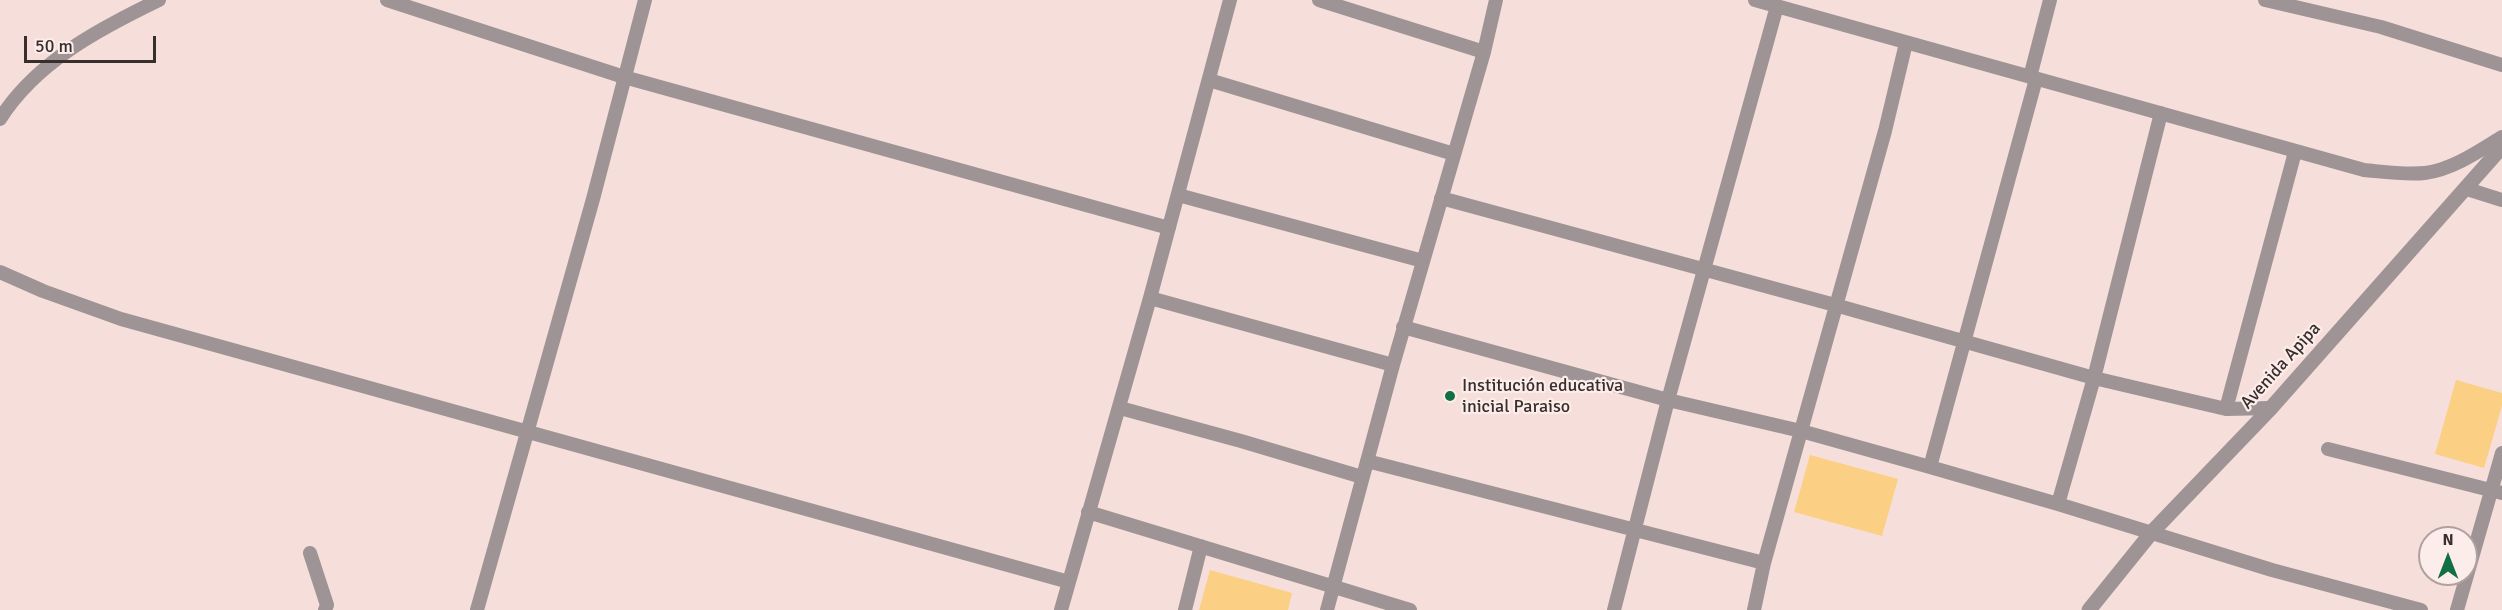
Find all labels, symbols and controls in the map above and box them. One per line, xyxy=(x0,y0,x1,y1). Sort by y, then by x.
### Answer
scale bar xyxy=(27,24,159,62)
text: 50 m xyxy=(35,35,73,57)
street label: Avenida Apipa xyxy=(2236,318,2326,414)
place label: Institución educativa inicial Paraiso xyxy=(1462,375,1623,418)
marker: Institución educativa inicial Paraiso xyxy=(1443,389,1457,403)
north arrow xyxy=(2418,526,2478,586)
text: N xyxy=(2442,530,2454,550)

